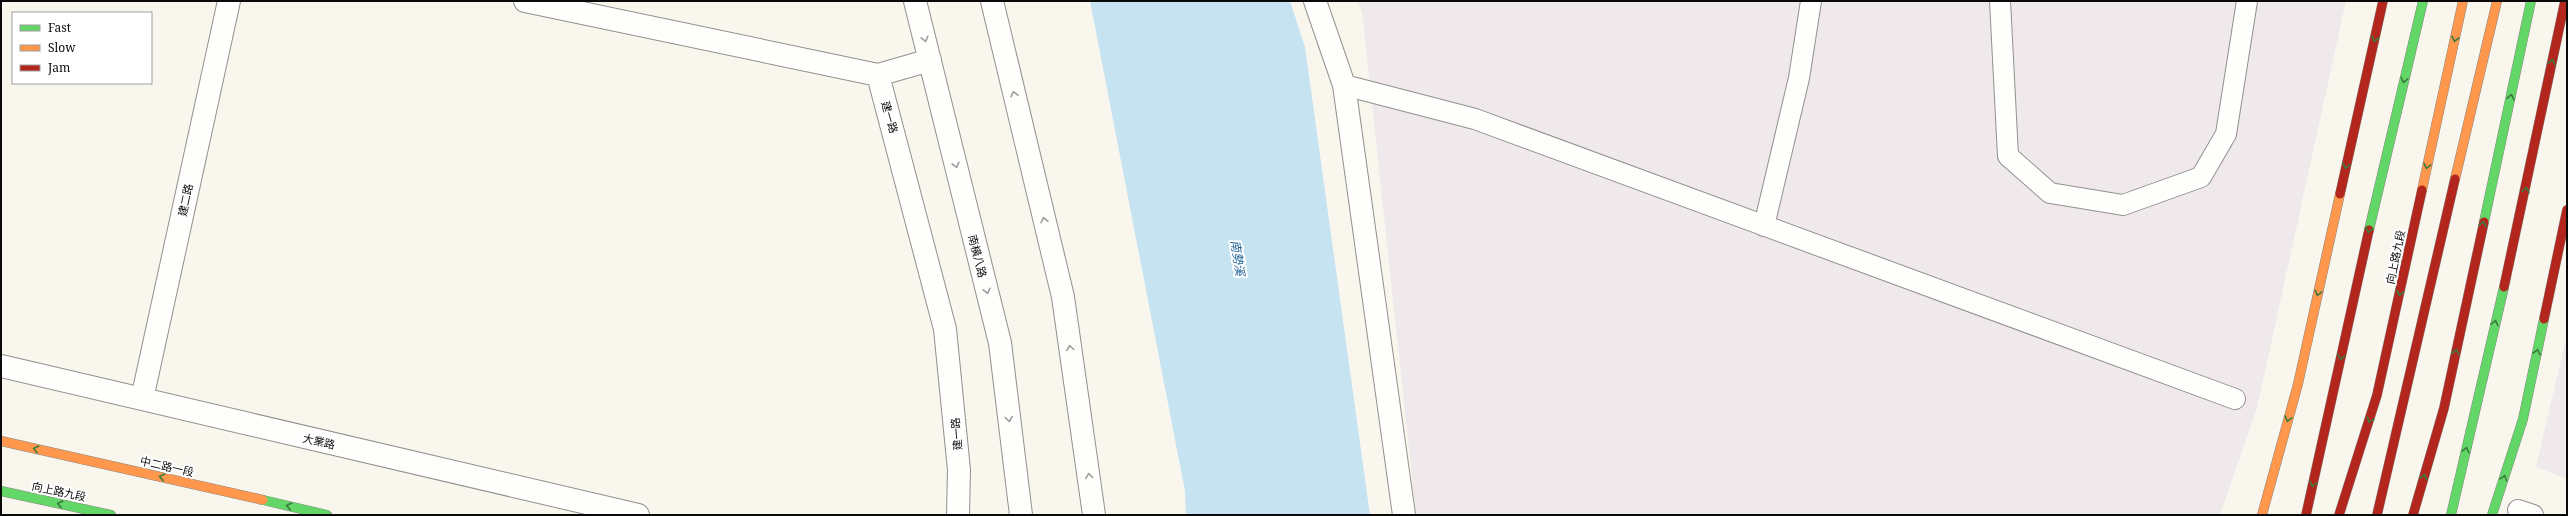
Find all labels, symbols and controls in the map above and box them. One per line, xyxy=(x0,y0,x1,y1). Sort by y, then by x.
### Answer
legend xyxy=(12,12,152,84)
text: Fast xyxy=(48,19,71,36)
one-way arrow xyxy=(920,36,928,42)
one-way arrow xyxy=(2371,36,2379,42)
one-way arrow xyxy=(2451,36,2459,42)
text: Slow xyxy=(48,39,76,56)
text: Jam xyxy=(47,59,70,76)
one-way arrow xyxy=(2548,59,2556,66)
one-way arrow xyxy=(2400,76,2409,83)
one-way arrow xyxy=(1011,91,1019,97)
one-way arrow xyxy=(2506,94,2514,101)
street label: 建一路 xyxy=(878,99,902,135)
one-way arrow xyxy=(951,161,960,168)
one-way arrow xyxy=(2343,163,2351,169)
one-way arrow xyxy=(2424,163,2432,169)
street label: 建二路 xyxy=(174,182,196,218)
one-way arrow xyxy=(2521,187,2529,193)
one-way arrow xyxy=(1041,217,1049,224)
one-way arrow xyxy=(2479,221,2487,228)
one-way arrow xyxy=(2365,227,2373,233)
street label: 向上路九段 xyxy=(2382,229,2408,285)
street label: 南橫八路 xyxy=(965,233,991,279)
water label: 南勢溪 xyxy=(1227,239,1249,279)
one-way arrow xyxy=(982,287,991,294)
one-way arrow xyxy=(2315,290,2323,296)
one-way arrow xyxy=(2396,290,2404,296)
one-way arrow xyxy=(2491,320,2499,326)
one-way arrow xyxy=(1066,345,1075,351)
one-way arrow xyxy=(2451,348,2459,355)
one-way arrow xyxy=(2533,349,2541,356)
one-way arrow xyxy=(2337,353,2345,360)
one-way arrow xyxy=(1004,416,1013,422)
one-way arrow xyxy=(2284,416,2293,423)
one-way arrow xyxy=(2366,416,2374,423)
street label: 建一路 xyxy=(947,417,965,451)
street label: 大業路 xyxy=(301,430,337,452)
one-way arrow xyxy=(33,445,39,453)
one-way arrow xyxy=(2461,447,2469,453)
street label: 中二路一段 xyxy=(139,453,195,479)
one-way arrow xyxy=(1085,473,1094,479)
one-way arrow xyxy=(159,474,166,482)
one-way arrow xyxy=(2419,474,2428,481)
one-way arrow xyxy=(2499,475,2508,482)
street label: 向上路九段 xyxy=(31,478,87,504)
one-way arrow xyxy=(2309,480,2317,487)
one-way arrow xyxy=(57,500,63,508)
one-way arrow xyxy=(286,503,292,511)

